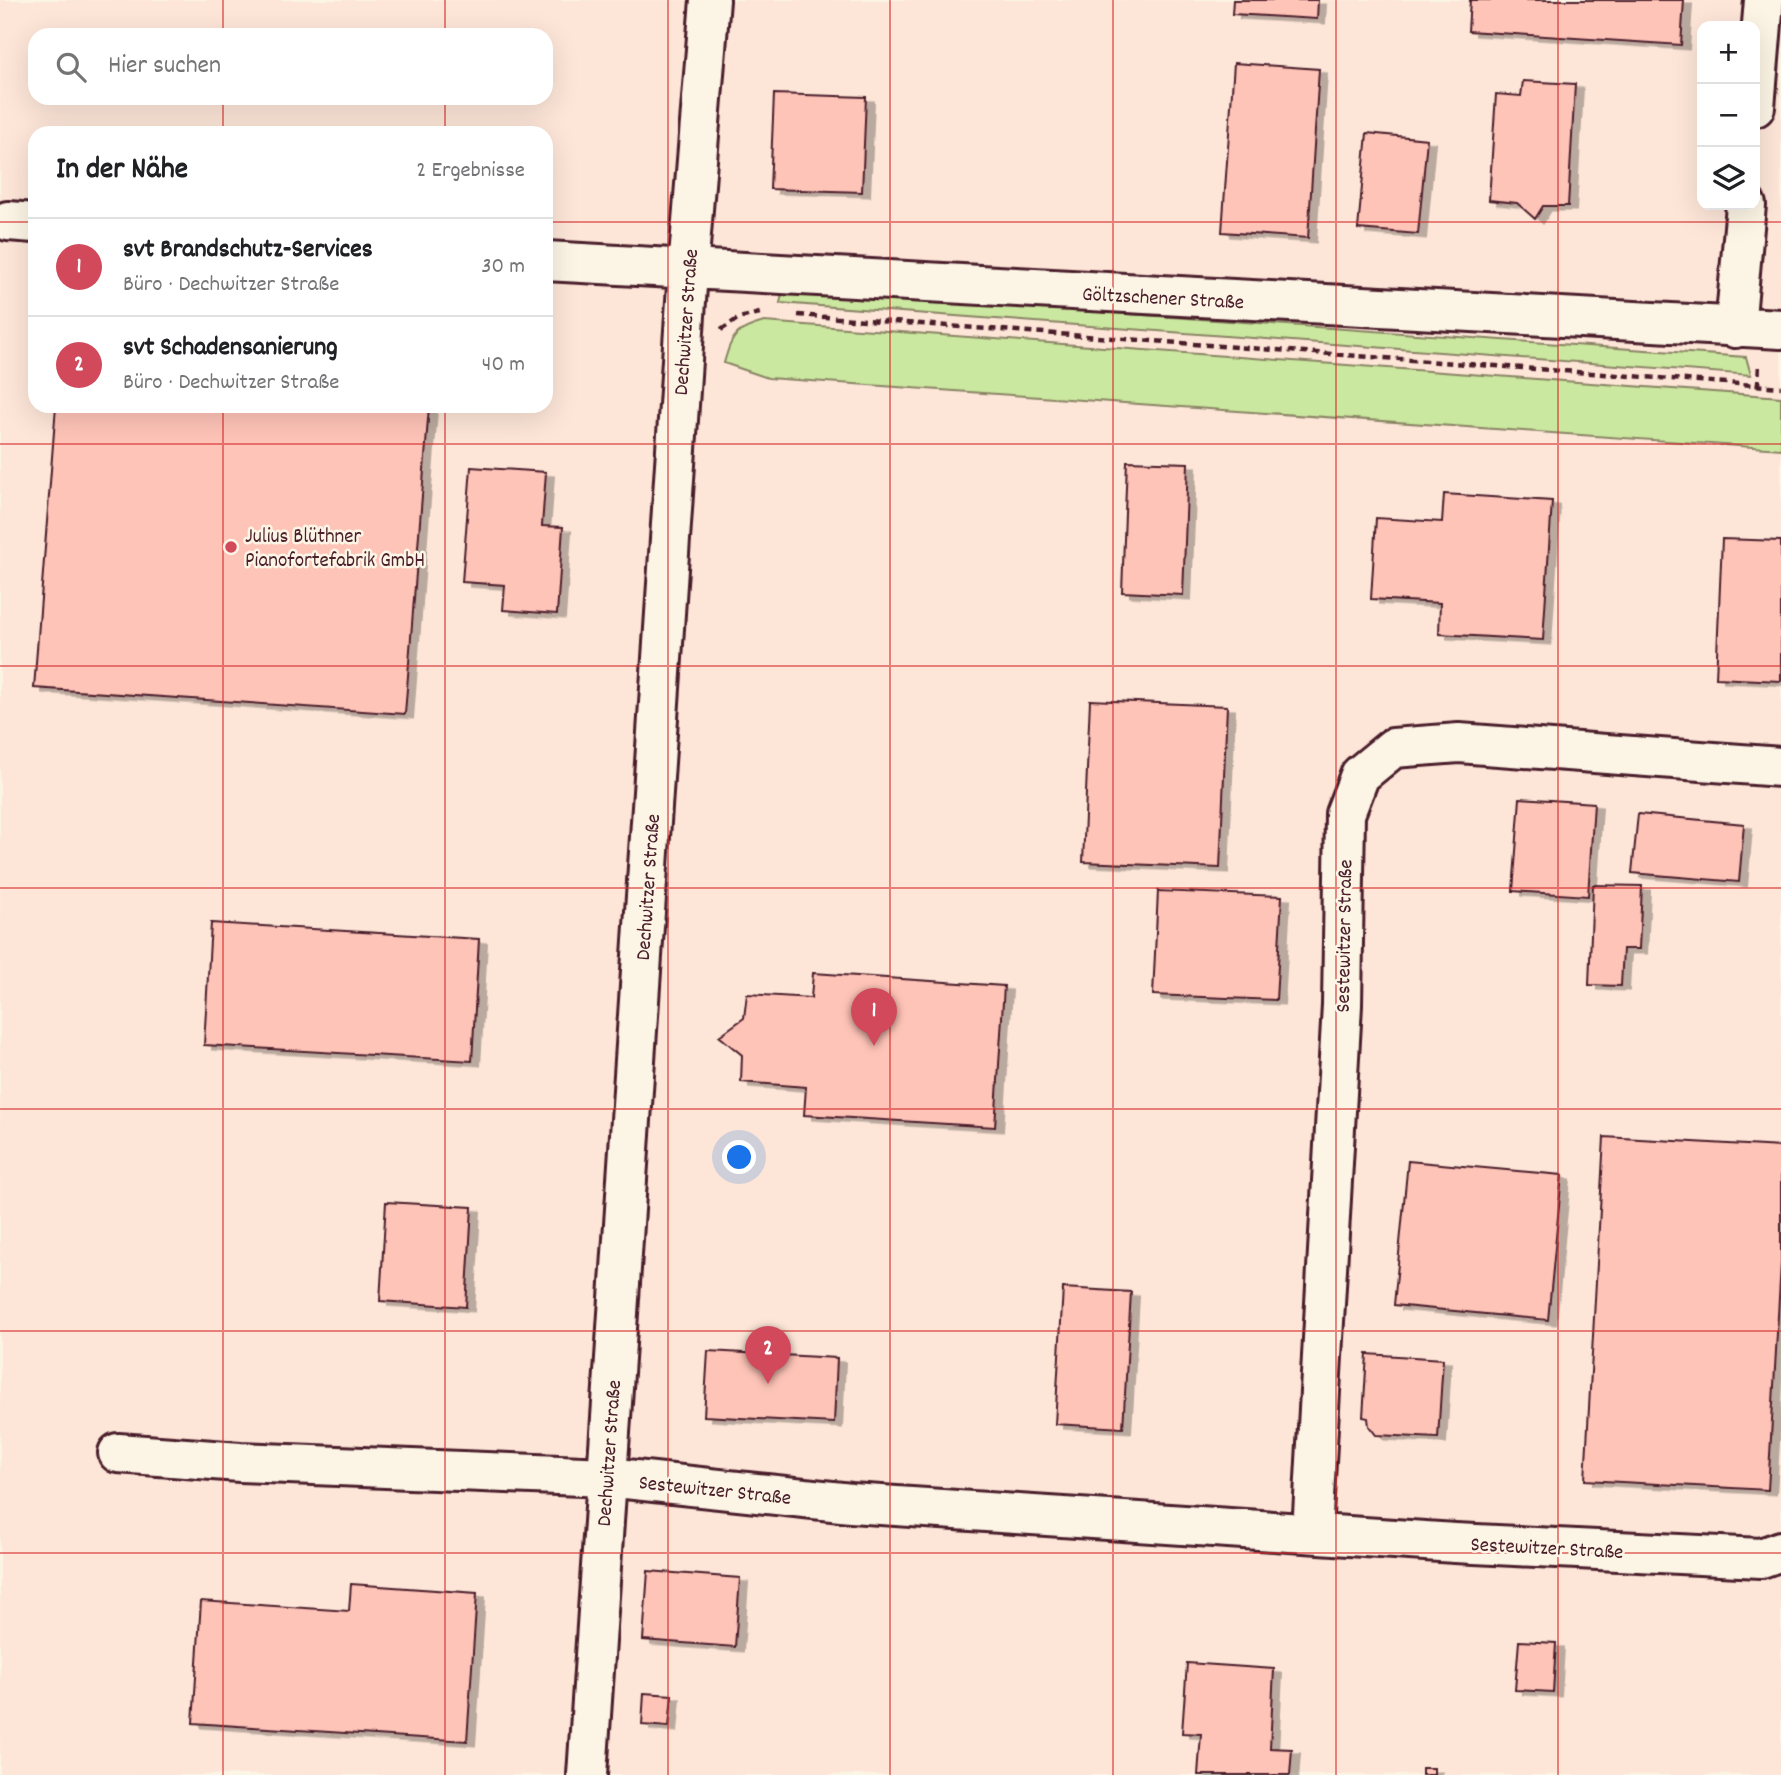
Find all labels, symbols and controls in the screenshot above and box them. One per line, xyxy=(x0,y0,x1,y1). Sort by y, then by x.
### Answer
map controls xyxy=(1697,21,1760,210)
button: + xyxy=(1697,21,1760,84)
search box xyxy=(28,28,553,105)
icon: search xyxy=(52,48,90,86)
text: Hier suchen xyxy=(108,48,221,85)
button: − xyxy=(1697,84,1760,147)
button: layers xyxy=(1697,147,1760,210)
text: In der Nähe xyxy=(56,150,188,193)
text: 2 Ergebnisse xyxy=(416,155,525,188)
text: svt Brandschutz-Services xyxy=(123,232,373,269)
street label: Dechwitzer Straße xyxy=(668,248,708,397)
text: 1 xyxy=(76,251,82,284)
text: 30 m xyxy=(481,251,525,284)
text: Büro · Dechwitzer Straße xyxy=(123,269,339,302)
street label: Göltzschener Straße xyxy=(1081,281,1245,319)
text: svt Schadensanierung xyxy=(123,330,338,367)
text: 2 xyxy=(74,349,84,382)
text: 40 m xyxy=(482,349,525,382)
text: Büro · Dechwitzer Straße xyxy=(123,367,339,400)
place label: Julius Blüthner Pianofortefabrik GmbH xyxy=(245,523,425,577)
marker: Julius Blüthner Pianofortefabrik GmbH xyxy=(223,539,239,555)
street label: Dechwitzer Straße xyxy=(630,813,670,962)
street label: Sestewitzer Straße xyxy=(1330,859,1362,1013)
pin: 1 xyxy=(851,988,897,1046)
your location xyxy=(722,1140,756,1174)
pin: 2 xyxy=(745,1326,791,1384)
street label: Dechwitzer Straße xyxy=(591,1379,631,1528)
street label: Sestewitzer Straße xyxy=(637,1469,792,1515)
street label: Sestewitzer Straße xyxy=(1470,1531,1624,1569)

